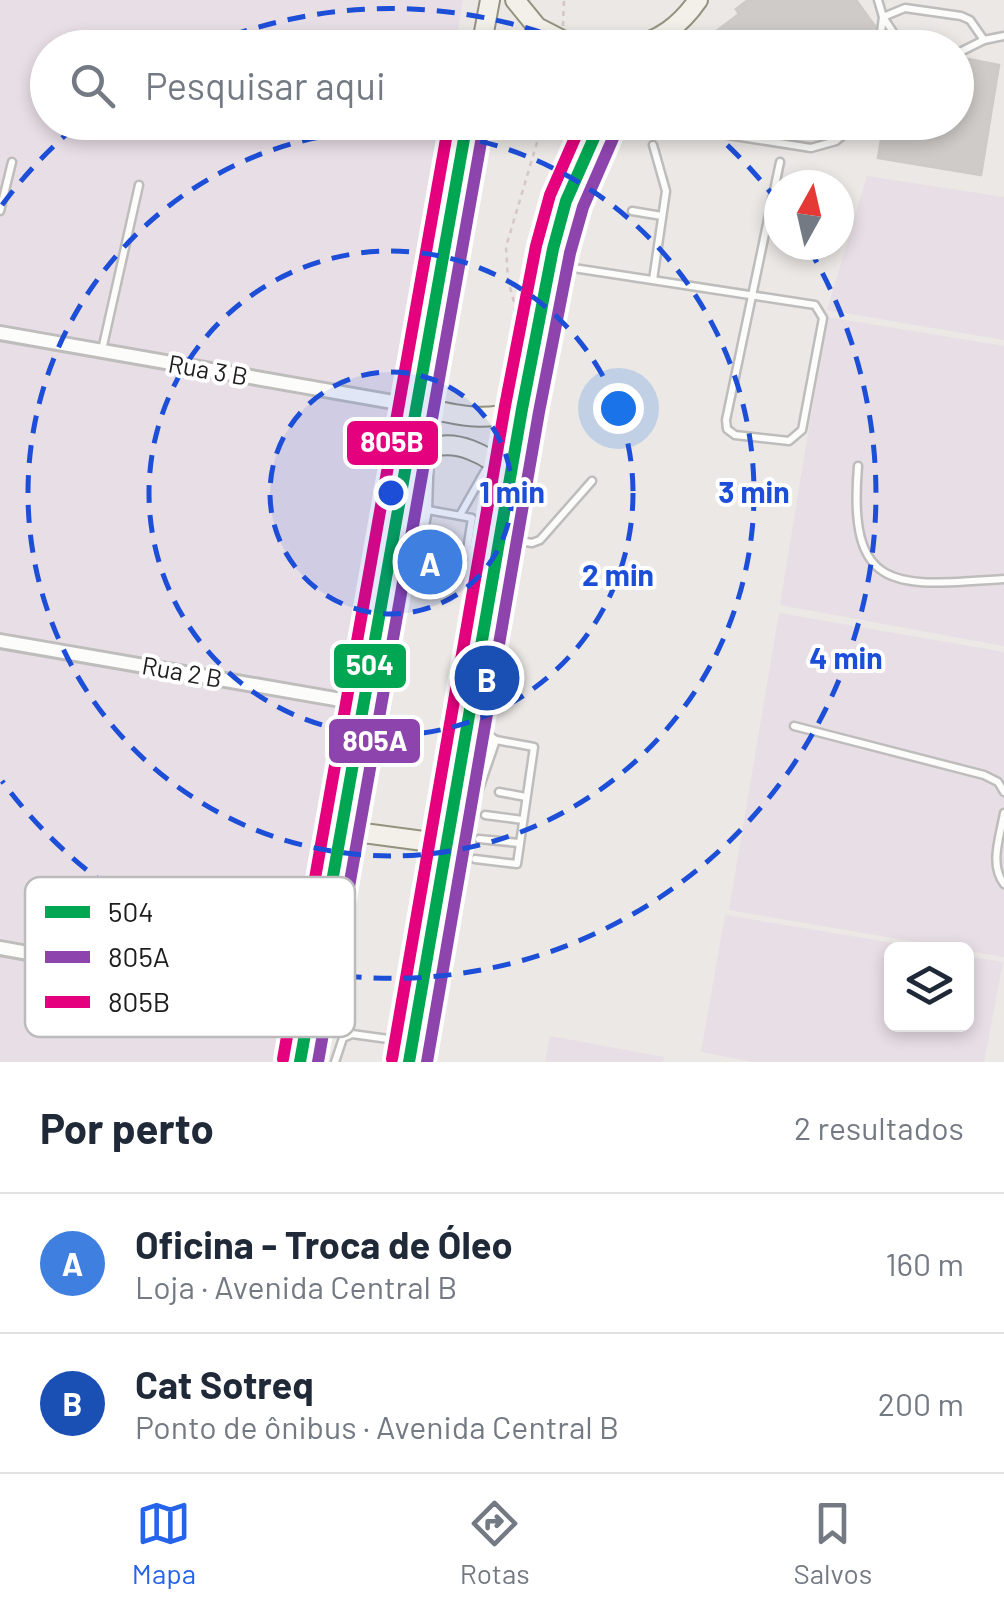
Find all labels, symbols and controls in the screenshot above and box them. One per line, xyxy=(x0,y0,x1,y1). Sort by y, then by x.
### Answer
search box xyxy=(30,30,974,140)
icon: search xyxy=(65,58,120,113)
text: Pesquisar aqui xyxy=(145,62,386,108)
north arrow xyxy=(764,170,854,260)
street label: Rua 3 B xyxy=(166,347,250,391)
your location xyxy=(593,383,644,434)
line badge: 805B xyxy=(345,419,440,467)
text: 805B xyxy=(360,424,424,458)
text: 1 min xyxy=(479,473,545,509)
text: 3 min xyxy=(718,473,790,509)
centre of rings xyxy=(373,475,409,511)
pin: A xyxy=(398,524,462,600)
text: 2 min xyxy=(582,556,654,592)
text: 4 min xyxy=(809,639,883,675)
pin: B xyxy=(454,640,520,716)
line badge: 504 xyxy=(332,642,408,690)
text: 504 xyxy=(346,647,394,681)
street label: Rua 2 B xyxy=(140,649,224,693)
line badge: 805A xyxy=(327,717,422,765)
text: 805A xyxy=(343,723,408,757)
legend xyxy=(25,877,355,1037)
text: 504 xyxy=(108,894,154,928)
text: 805A xyxy=(108,939,170,973)
map controls xyxy=(884,942,974,1032)
button: layers xyxy=(884,942,974,1032)
text: 805B xyxy=(108,984,170,1018)
text: Por perto xyxy=(40,1102,214,1152)
text: 2 resultados xyxy=(794,1108,964,1146)
text: Oficina - Troca de Óleo xyxy=(135,1221,513,1267)
text: A xyxy=(62,1244,83,1282)
text: 160 m xyxy=(885,1244,964,1282)
text: Loja · Avenida Central B xyxy=(135,1267,457,1305)
text: Cat Sotreq xyxy=(135,1361,314,1407)
text: B xyxy=(63,1384,82,1422)
text: 200 m xyxy=(878,1384,964,1422)
text: Ponto de ônibus · Avenida Central B xyxy=(135,1407,619,1445)
tab: Mapa xyxy=(132,1496,196,1590)
tab: Rotas xyxy=(460,1496,530,1590)
tab: Salvos xyxy=(794,1496,872,1590)

